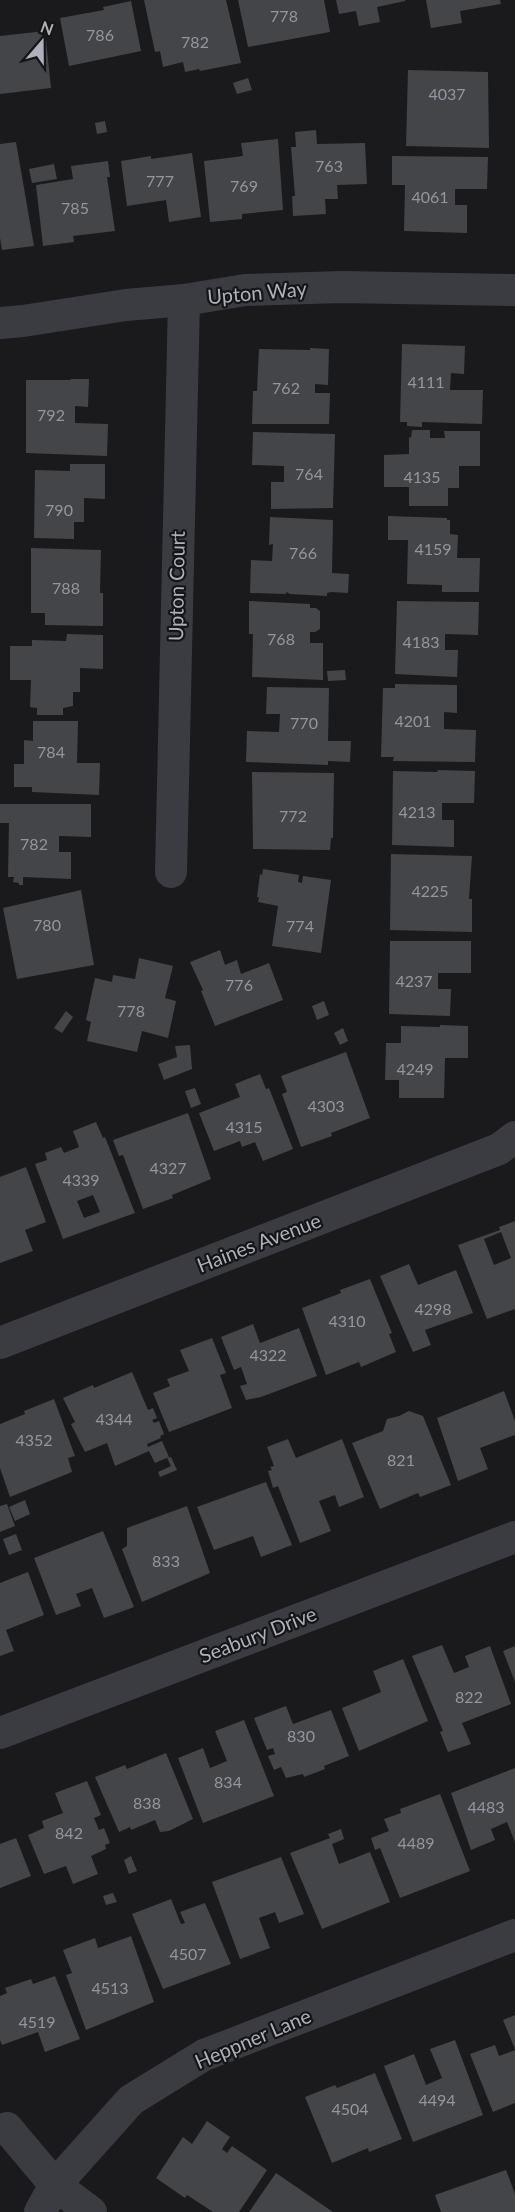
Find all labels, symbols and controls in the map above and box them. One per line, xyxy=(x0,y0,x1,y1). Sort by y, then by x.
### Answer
house number: 778 xyxy=(270,6,298,25)
north arrow xyxy=(12,12,72,72)
text: N xyxy=(38,16,56,38)
house number: 786 xyxy=(86,25,114,44)
house number: 782 xyxy=(181,32,209,51)
house number: 4037 xyxy=(428,84,466,103)
house number: 763 xyxy=(315,156,343,175)
house number: 777 xyxy=(146,171,174,190)
house number: 769 xyxy=(230,176,258,195)
house number: 4061 xyxy=(411,187,449,206)
house number: 785 xyxy=(61,198,89,217)
street label: Upton Way xyxy=(206,276,308,308)
house number: 4111 xyxy=(407,372,445,391)
house number: 762 xyxy=(272,378,300,397)
house number: 792 xyxy=(37,405,65,424)
house number: 764 xyxy=(295,464,323,483)
house number: 4135 xyxy=(403,467,441,486)
house number: 790 xyxy=(45,500,73,519)
street label: Upton Court xyxy=(163,531,189,641)
house number: 4159 xyxy=(414,539,452,558)
house number: 766 xyxy=(289,543,317,562)
house number: 788 xyxy=(52,578,80,597)
house number: 768 xyxy=(267,629,295,648)
house number: 4183 xyxy=(402,632,440,651)
house number: 4201 xyxy=(394,711,432,730)
house number: 770 xyxy=(290,713,318,732)
house number: 784 xyxy=(37,742,65,761)
house number: 4213 xyxy=(398,802,436,821)
house number: 772 xyxy=(279,806,307,825)
house number: 782 xyxy=(20,834,48,853)
house number: 4225 xyxy=(411,881,449,900)
house number: 780 xyxy=(33,915,61,934)
house number: 774 xyxy=(286,916,314,935)
house number: 4237 xyxy=(395,971,433,990)
house number: 776 xyxy=(225,975,253,994)
house number: 778 xyxy=(117,1001,145,1020)
house number: 4249 xyxy=(396,1059,434,1078)
house number: 4303 xyxy=(307,1096,345,1115)
house number: 4315 xyxy=(225,1117,263,1136)
house number: 4327 xyxy=(149,1158,187,1177)
house number: 4339 xyxy=(62,1170,100,1189)
street label: Haines Avenue xyxy=(193,1207,324,1277)
house number: 4298 xyxy=(414,1299,452,1318)
house number: 4310 xyxy=(328,1311,366,1330)
house number: 4322 xyxy=(249,1345,287,1364)
house number: 4344 xyxy=(95,1409,133,1428)
house number: 4352 xyxy=(15,1430,53,1449)
house number: 821 xyxy=(387,1450,415,1469)
house number: 833 xyxy=(152,1551,180,1570)
street label: Seabury Drive xyxy=(196,1601,320,1667)
house number: 822 xyxy=(455,1687,483,1706)
house number: 830 xyxy=(287,1726,315,1745)
house number: 834 xyxy=(214,1772,242,1791)
house number: 838 xyxy=(133,1793,161,1812)
house number: 4483 xyxy=(467,1797,505,1816)
house number: 842 xyxy=(55,1823,83,1842)
house number: 4489 xyxy=(397,1833,435,1852)
house number: 4507 xyxy=(169,1944,207,1963)
house number: 4513 xyxy=(91,1978,129,1997)
street label: Heppner Lane xyxy=(191,2003,314,2073)
house number: 4519 xyxy=(18,2012,56,2031)
house number: 4494 xyxy=(418,2090,456,2109)
house number: 4504 xyxy=(331,2099,369,2118)

